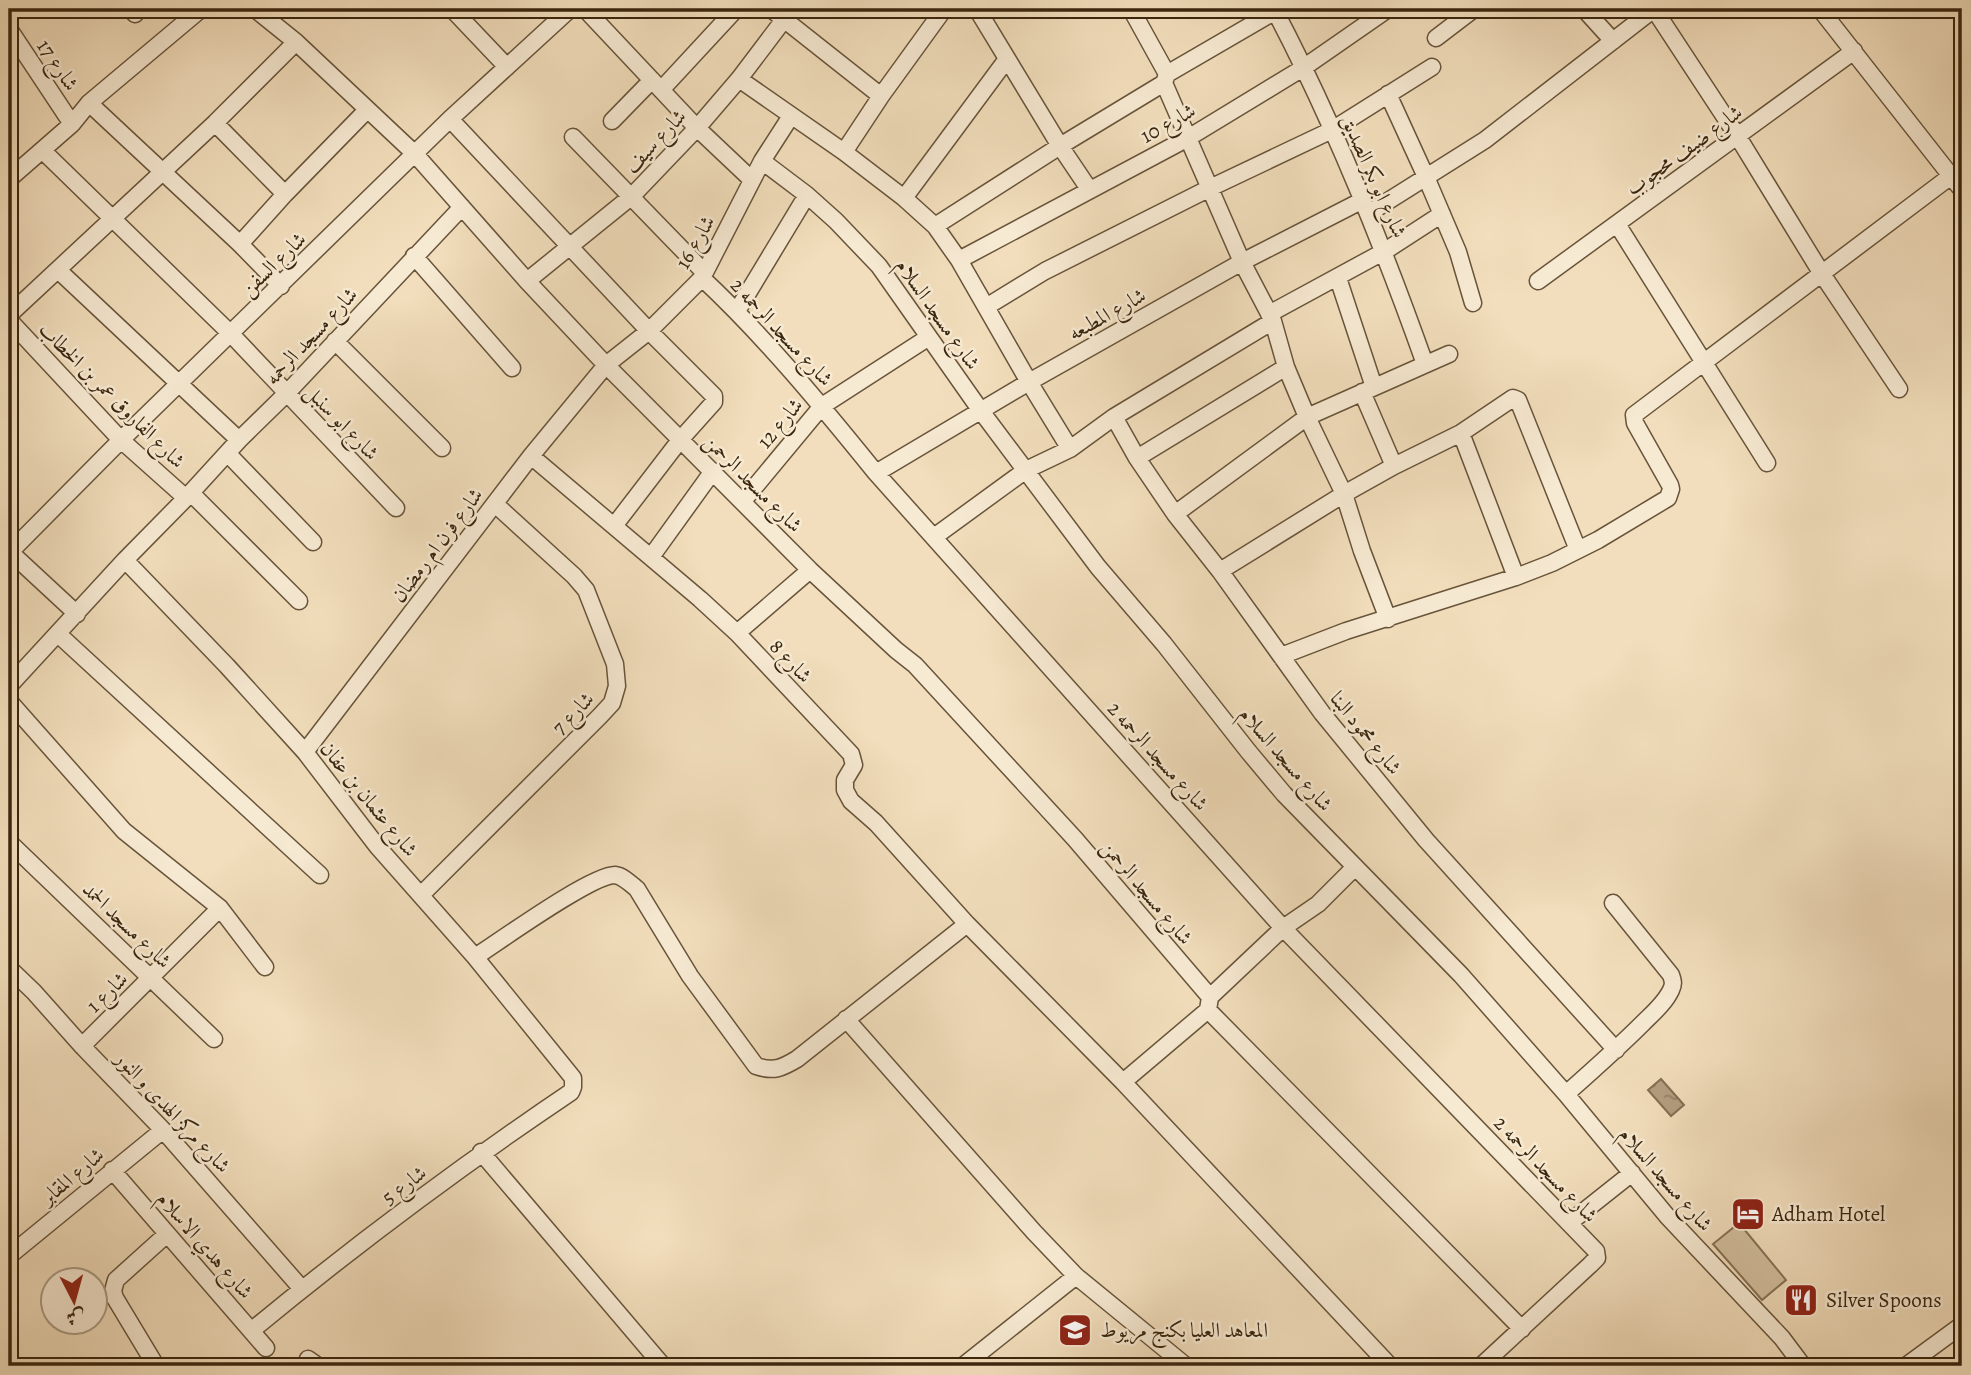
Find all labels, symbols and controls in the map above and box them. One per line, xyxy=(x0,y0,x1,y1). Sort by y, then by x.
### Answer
street label: شارع 17 xyxy=(27,34,85,99)
street label: شارع 10 xyxy=(1135,96,1203,153)
street label: شارع ضيف محجوب xyxy=(1620,98,1750,205)
street label: شارع سيف xyxy=(618,103,695,182)
street label: شارع ابو بكر الصديق xyxy=(1331,110,1414,244)
street label: شارع 16 xyxy=(668,210,725,276)
street label: شارع السفن xyxy=(234,226,315,305)
street label: شارع مسجد السلام xyxy=(886,253,987,378)
street label: شارع مسجد الرحمه 2 xyxy=(722,272,840,395)
street label: شارع مسجد الرحمه xyxy=(258,281,367,394)
street label: شارع المطبعه xyxy=(1063,281,1153,350)
street label: شارع الفاروق عمر بن الخطاب xyxy=(30,316,191,477)
street label: شارع ابو سنبل xyxy=(296,378,386,469)
street label: شارع 12 xyxy=(751,392,812,457)
street label: شارع مسجد الرحمن xyxy=(695,427,809,541)
street label: شارع فرن ام رمضان xyxy=(385,482,493,611)
street label: شارع 8 xyxy=(761,633,819,692)
street label: شارع 7 xyxy=(546,685,603,743)
street label: شارع محمود البنا xyxy=(1321,685,1408,783)
street label: شارع مسجد الرحمه 2 xyxy=(1098,695,1215,820)
street label: شارع مسجد السلام xyxy=(1230,701,1339,820)
street label: شارع عثمان بن عفان xyxy=(311,735,424,865)
street label: شارع مسجد الرحمن xyxy=(1092,833,1199,953)
street label: شارع مسجد الحمد xyxy=(73,875,178,978)
street label: شارع 1 xyxy=(80,965,137,1022)
street label: شارع مركز الهدى و النور xyxy=(105,1043,237,1182)
street label: شارع مسجد الرحمه 2 xyxy=(1485,1109,1604,1231)
street label: شارع مسجد السلام xyxy=(1610,1121,1719,1240)
street label: شارع المقابر xyxy=(33,1141,112,1215)
street label: شارع 5 xyxy=(376,1159,435,1214)
street label: شارع هدي الاسلام xyxy=(147,1185,260,1307)
hotel icon: Adham Hotel xyxy=(1729,1195,1767,1233)
place label: Adham Hotel xyxy=(1771,1200,1885,1228)
north arrow xyxy=(38,1266,108,1336)
restaurant icon: Silver Spoons xyxy=(1782,1281,1820,1319)
place label: Silver Spoons xyxy=(1826,1286,1942,1314)
text: ش xyxy=(65,1303,86,1331)
school or university icon: المعاهد العليا بكنج مريوط xyxy=(1056,1311,1094,1349)
place label: المعاهد العليا بكنج مريوط xyxy=(1100,1316,1268,1349)

